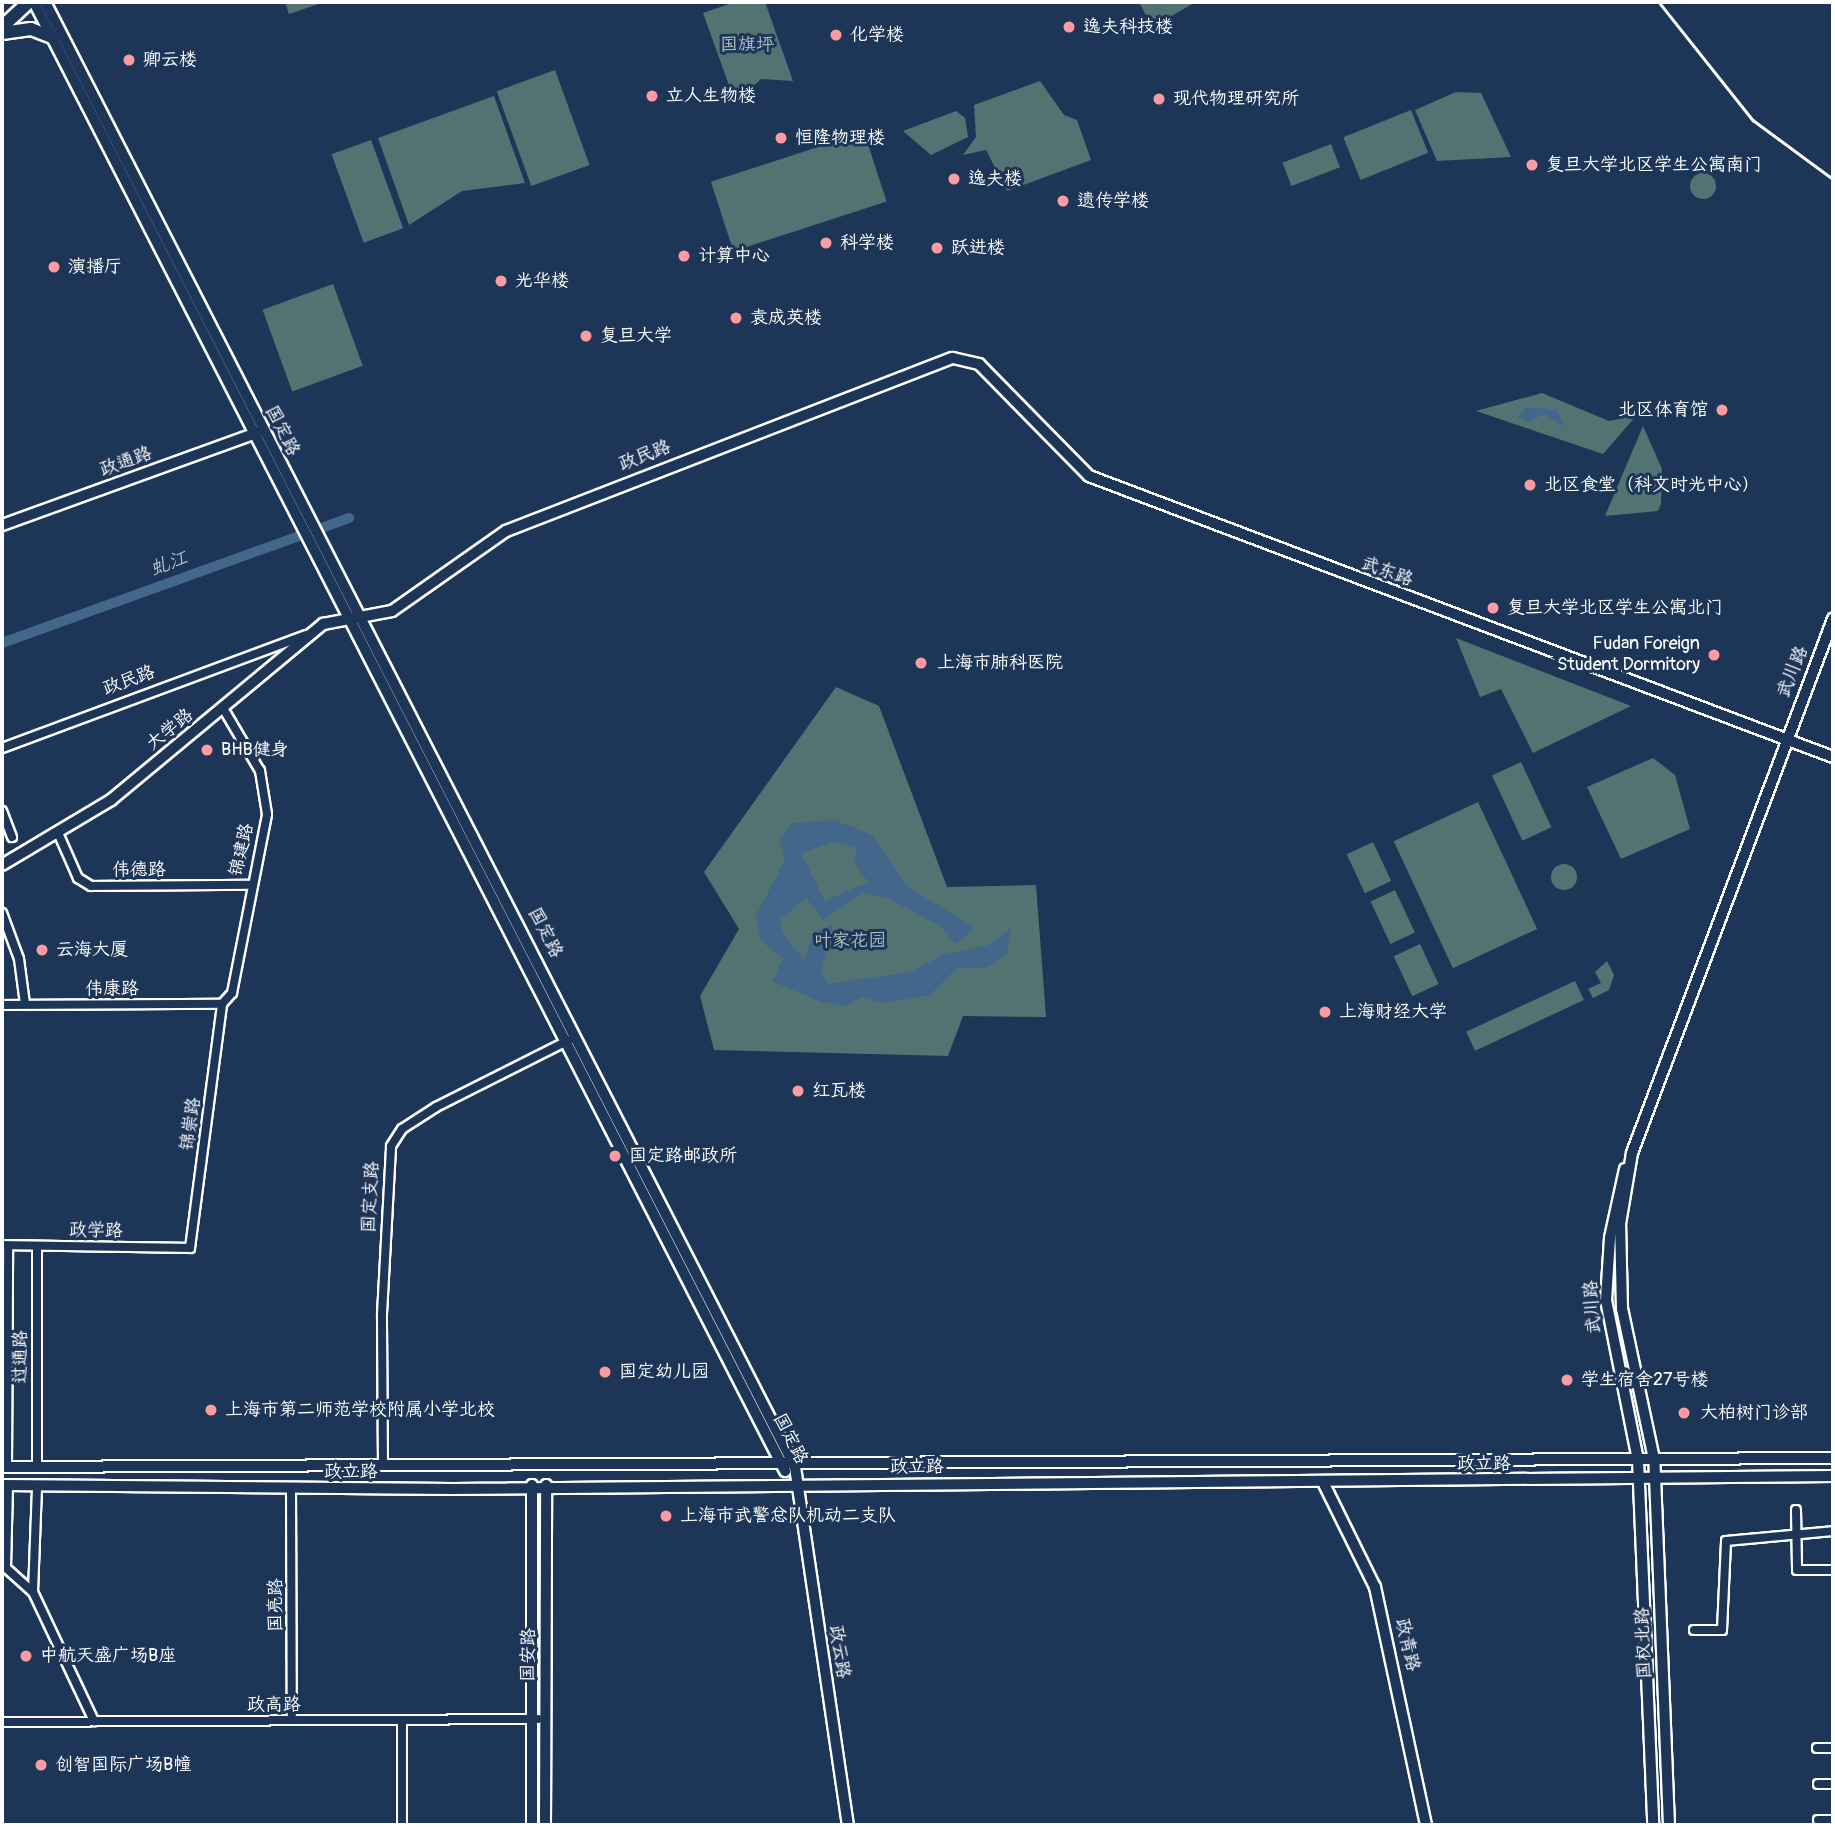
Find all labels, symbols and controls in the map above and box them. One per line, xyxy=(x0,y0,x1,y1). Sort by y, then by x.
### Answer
place label: 逸夫科技楼 xyxy=(1083,16,1173,38)
marker: 逸夫科技楼 xyxy=(1061,19,1077,35)
place label: 化学楼 xyxy=(850,24,904,46)
marker: 化学楼 xyxy=(828,27,844,43)
park label: 国旗坪 xyxy=(720,34,774,56)
place label: 卿云楼 xyxy=(143,49,197,71)
marker: 卿云楼 xyxy=(121,52,137,68)
place label: 立人生物楼 xyxy=(666,85,756,107)
marker: 立人生物楼 xyxy=(644,88,660,104)
place label: 现代物理研究所 xyxy=(1173,88,1299,110)
marker: 现代物理研究所 xyxy=(1151,91,1167,107)
place label: 恒隆物理楼 xyxy=(795,127,885,149)
marker: 恒隆物理楼 xyxy=(773,130,789,146)
place label: 复旦大学北区学生公寓南门 xyxy=(1546,154,1762,176)
marker: 复旦大学北区学生公寓南门 xyxy=(1524,157,1540,173)
place label: 逸夫楼 xyxy=(968,168,1022,190)
marker: 逸夫楼 xyxy=(946,171,962,187)
place label: 遗传学楼 xyxy=(1077,190,1149,212)
marker: 遗传学楼 xyxy=(1055,193,1071,209)
place label: 科学楼 xyxy=(840,232,894,254)
marker: 科学楼 xyxy=(818,235,834,251)
place label: 跃进楼 xyxy=(951,237,1005,259)
marker: 跃进楼 xyxy=(929,240,945,256)
place label: 计算中心 xyxy=(698,245,770,267)
marker: 计算中心 xyxy=(676,248,692,264)
place label: 演播厅 xyxy=(68,256,122,278)
marker: 演播厅 xyxy=(46,259,62,275)
place label: 光华楼 xyxy=(515,270,569,292)
marker: 光华楼 xyxy=(493,273,509,289)
place label: 袁成英楼 xyxy=(750,307,822,329)
marker: 袁成英楼 xyxy=(728,310,744,326)
place label: 复旦大学 xyxy=(600,325,672,347)
marker: 复旦大学 xyxy=(578,328,594,344)
place label: 北区体育馆 xyxy=(1618,399,1708,421)
street label: 国定路 xyxy=(260,402,304,460)
marker: 北区体育馆 xyxy=(1714,402,1730,418)
street label: 政民路 xyxy=(616,436,674,476)
street label: 政通路 xyxy=(97,443,155,481)
place label: 北区食堂（科文时光中心） xyxy=(1544,474,1760,496)
marker: 北区食堂（科文时光中心） xyxy=(1522,477,1538,493)
water label: 虬江 xyxy=(147,547,191,581)
street label: 武东路 xyxy=(1358,553,1416,591)
place label: 复旦大学北区学生公寓北门 xyxy=(1507,597,1723,619)
marker: 复旦大学北区学生公寓北门 xyxy=(1485,600,1501,616)
place label: Fudan Foreign Student Dormitory xyxy=(1557,634,1700,676)
street label: 武川路 xyxy=(1773,643,1813,701)
marker: Fudan Foreign Student Dormitory xyxy=(1706,647,1722,663)
place label: 上海市肺科医院 xyxy=(937,652,1063,674)
marker: 上海市肺科医院 xyxy=(911,653,931,673)
street label: 政民路 xyxy=(100,662,158,700)
street label: 大学路 xyxy=(142,705,198,755)
place label: BHB健身 xyxy=(221,739,289,761)
marker: BHB健身 xyxy=(199,742,215,758)
street label: 锦建路 xyxy=(225,821,259,879)
street label: 伟德路 xyxy=(112,859,166,881)
street label: 国定路 xyxy=(523,904,567,962)
park label: 叶家花园 xyxy=(814,930,886,952)
place label: 云海大厦 xyxy=(56,939,128,961)
marker: 云海大厦 xyxy=(34,942,50,958)
street label: 伟康路 xyxy=(85,978,139,1000)
place label: 上海财经大学 xyxy=(1339,1001,1447,1023)
marker: 上海财经大学 xyxy=(1317,1004,1333,1020)
place label: 红瓦楼 xyxy=(812,1080,866,1102)
marker: 红瓦楼 xyxy=(790,1083,806,1099)
street label: 锦崇路 xyxy=(177,1096,205,1152)
place label: 国定路邮政所 xyxy=(629,1145,737,1167)
marker: 国定路邮政所 xyxy=(607,1148,623,1164)
street label: 国定支路 xyxy=(358,1160,384,1234)
street label: 政学路 xyxy=(69,1220,123,1242)
street label: 武川路 xyxy=(1580,1279,1606,1335)
street label: 过通路 xyxy=(10,1330,32,1384)
place label: 国定幼儿园 xyxy=(619,1361,709,1383)
marker: 国定幼儿园 xyxy=(597,1364,613,1380)
place label: 学生宿舍27号楼 xyxy=(1581,1369,1709,1391)
marker: 学生宿舍27号楼 xyxy=(1559,1372,1575,1388)
place label: 上海市第二师范学校附属小学北校 xyxy=(225,1399,495,1421)
marker: 上海市第二师范学校附属小学北校 xyxy=(203,1402,219,1418)
place label: 大柏树门诊部 xyxy=(1700,1402,1808,1424)
marker: 大柏树门诊部 xyxy=(1674,1403,1694,1423)
street label: 国定路 xyxy=(768,1410,812,1468)
street label: 政立路 xyxy=(1457,1453,1511,1475)
street label: 政立路 xyxy=(890,1456,944,1478)
street label: 政立路 xyxy=(324,1461,378,1483)
place label: 上海市武警总队机动二支队 xyxy=(680,1505,896,1527)
marker: 上海市武警总队机动二支队 xyxy=(658,1508,674,1524)
street label: 国亮路 xyxy=(265,1578,287,1632)
street label: 国权北路 xyxy=(1632,1607,1656,1679)
street label: 政青路 xyxy=(1390,1616,1424,1674)
street label: 政云路 xyxy=(824,1624,854,1680)
street label: 国安路 xyxy=(518,1628,540,1682)
place label: 中航天盛广场B座 xyxy=(40,1645,176,1667)
marker: 中航天盛广场B座 xyxy=(18,1648,34,1664)
street label: 政高路 xyxy=(247,1694,301,1716)
place label: 创智国际广场B幢 xyxy=(55,1754,191,1776)
marker: 创智国际广场B幢 xyxy=(33,1757,49,1773)

